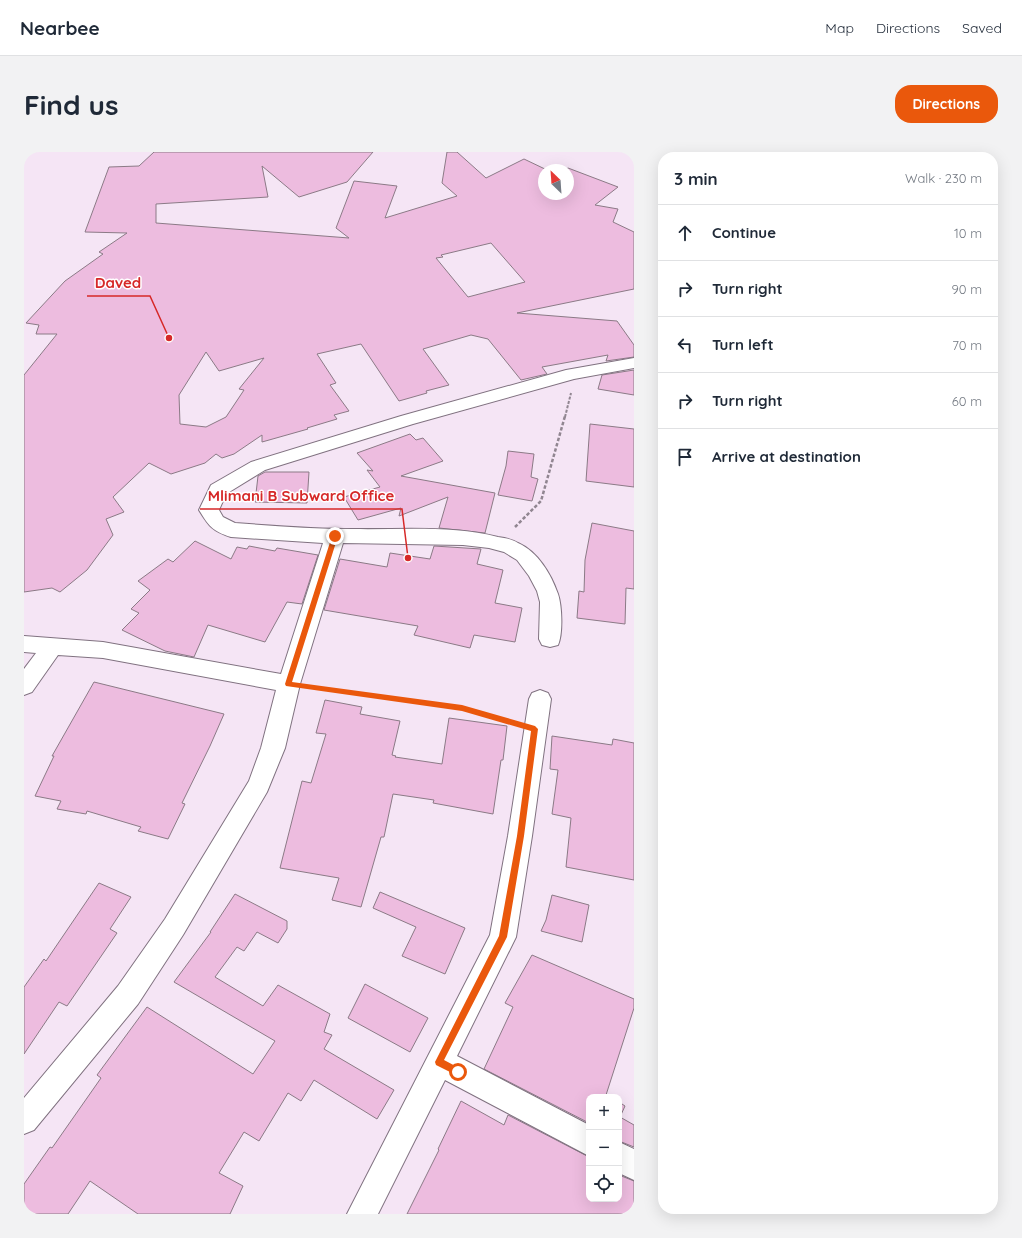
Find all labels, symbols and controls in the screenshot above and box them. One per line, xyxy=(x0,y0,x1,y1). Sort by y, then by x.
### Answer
text: Nearbee xyxy=(20,16,100,40)
text: Map xyxy=(825,19,854,37)
text: Directions xyxy=(876,19,940,37)
text: Saved xyxy=(962,19,1002,37)
button: Directions xyxy=(895,85,998,123)
text: Find us xyxy=(24,87,118,122)
north arrow xyxy=(538,164,574,200)
text: 3 min xyxy=(674,168,718,189)
text: Walk · 230 m xyxy=(905,170,982,186)
icon: ahead xyxy=(674,222,696,244)
text: Continue xyxy=(712,223,776,242)
text: 10 m xyxy=(954,225,982,241)
callout: Daved xyxy=(87,269,150,296)
text: Daved xyxy=(95,273,141,292)
icon: right xyxy=(674,278,696,300)
text: Turn right xyxy=(712,279,783,298)
text: 90 m xyxy=(952,281,982,297)
icon: left xyxy=(674,334,696,356)
text: Turn left xyxy=(712,335,774,354)
text: 70 m xyxy=(952,337,982,353)
icon: right xyxy=(674,390,696,412)
text: Turn right xyxy=(712,391,783,410)
text: 60 m xyxy=(952,393,982,409)
icon: arrive xyxy=(674,446,696,468)
text: Arrive at destination xyxy=(712,447,861,466)
callout: Mlimani B Subward Office xyxy=(200,482,402,509)
text: Mlimani B Subward Office xyxy=(208,486,394,505)
route end xyxy=(326,527,344,545)
route start xyxy=(449,1063,467,1081)
map controls xyxy=(586,1094,622,1202)
button: + xyxy=(586,1094,622,1130)
button: − xyxy=(586,1130,622,1166)
button: locate xyxy=(586,1166,622,1202)

